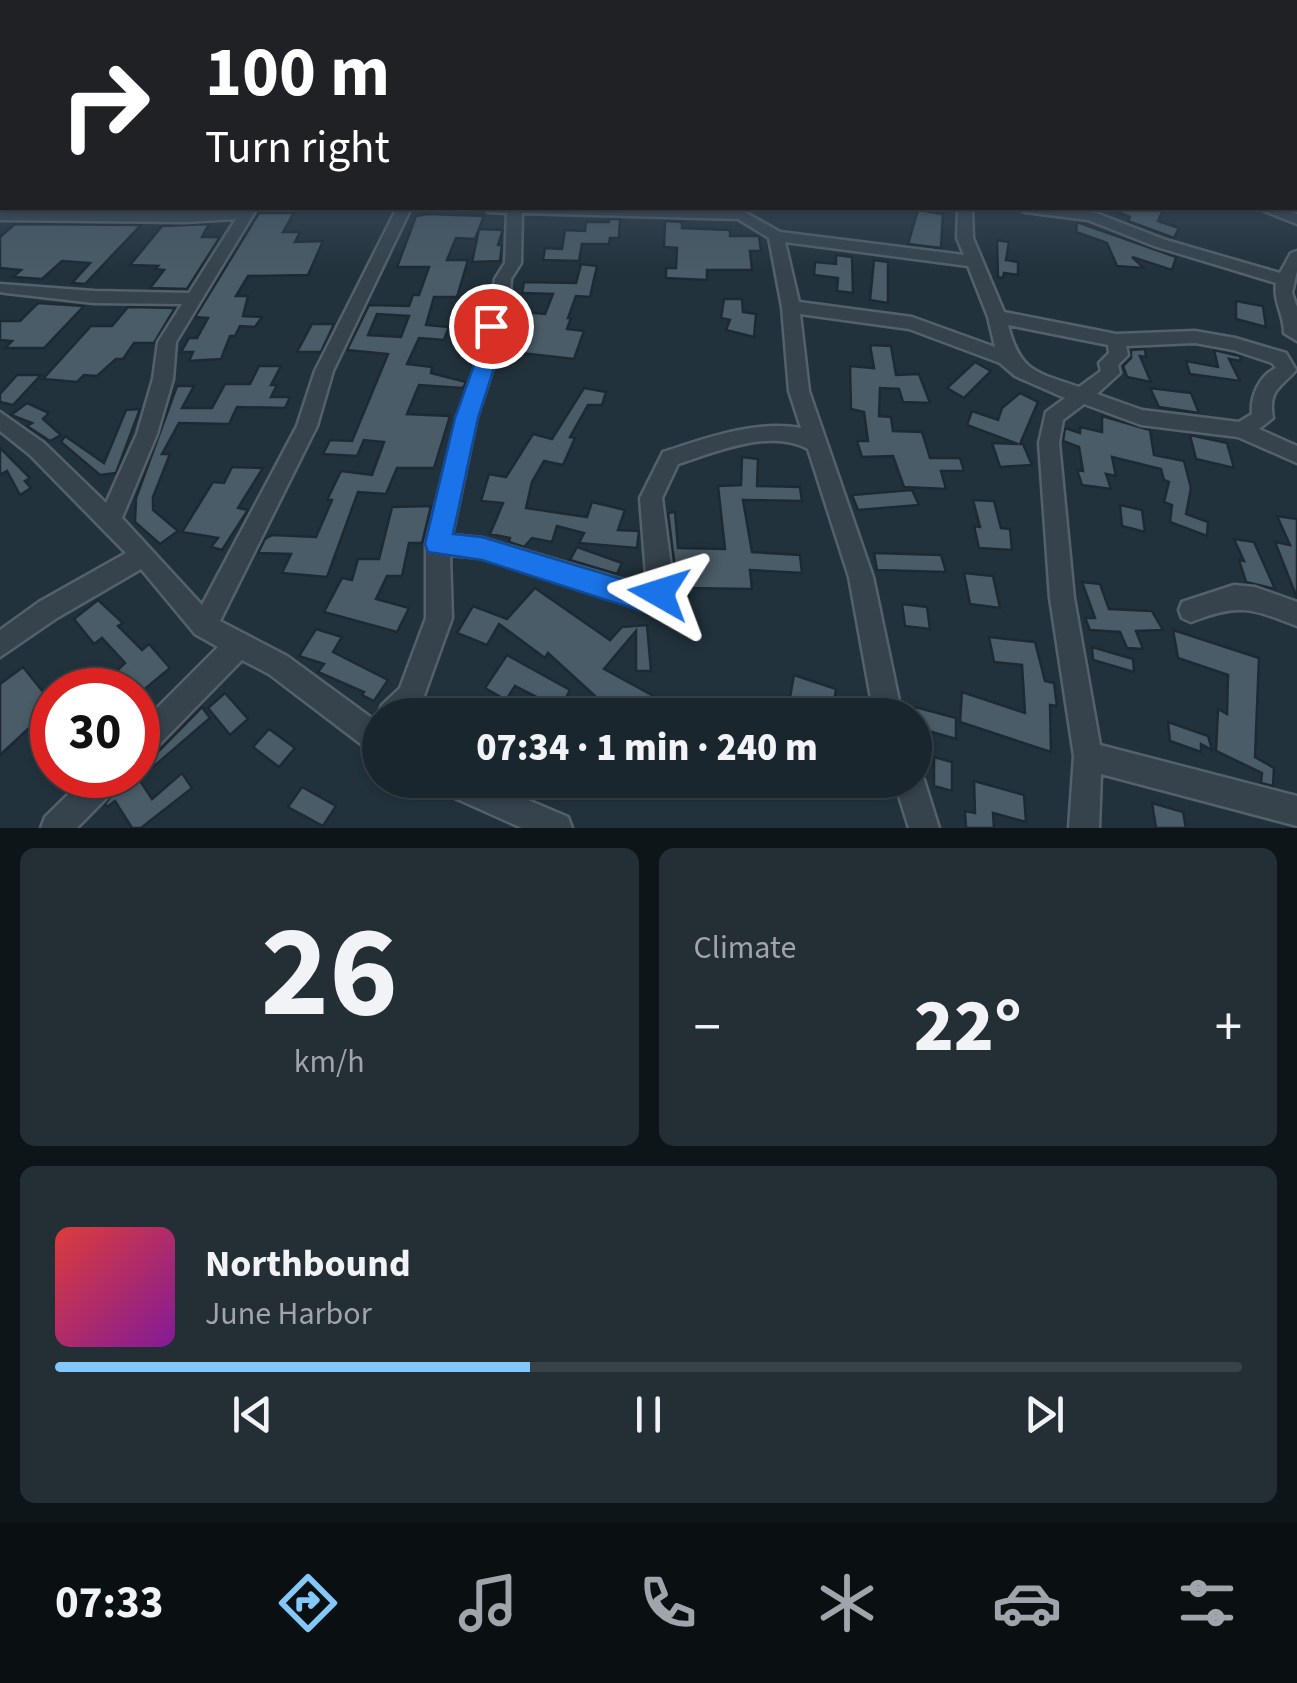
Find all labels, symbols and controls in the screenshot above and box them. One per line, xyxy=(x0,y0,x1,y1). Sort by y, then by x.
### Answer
text: 100 m xyxy=(205,23,390,123)
icon: right xyxy=(40,40,170,170)
text: Turn right xyxy=(205,116,390,180)
pin xyxy=(449,284,534,369)
icon: arrive xyxy=(464,299,519,354)
position arrow xyxy=(607,541,711,645)
speed limit sign: 30 xyxy=(30,668,160,798)
text: 07:34 · 1 min · 240 m xyxy=(476,721,818,775)
text: 26 xyxy=(261,881,398,1066)
text: Climate xyxy=(694,925,796,971)
text: 22° xyxy=(914,973,1022,1080)
text: − xyxy=(694,989,721,1067)
text: + xyxy=(1215,989,1242,1067)
text: km/h xyxy=(294,1039,365,1085)
text: Northbound xyxy=(205,1237,411,1291)
text: June Harbor xyxy=(205,1291,372,1337)
icon: previous xyxy=(225,1387,280,1442)
icon: pause xyxy=(621,1387,676,1442)
icon: next xyxy=(1017,1387,1072,1442)
icon: directions xyxy=(273,1568,343,1638)
icon: music xyxy=(453,1568,523,1638)
icon: phone xyxy=(633,1568,703,1638)
icon: climate xyxy=(812,1568,882,1638)
icon: car xyxy=(992,1568,1062,1638)
icon: filters xyxy=(1172,1568,1242,1638)
text: 07:33 xyxy=(55,1571,163,1635)

